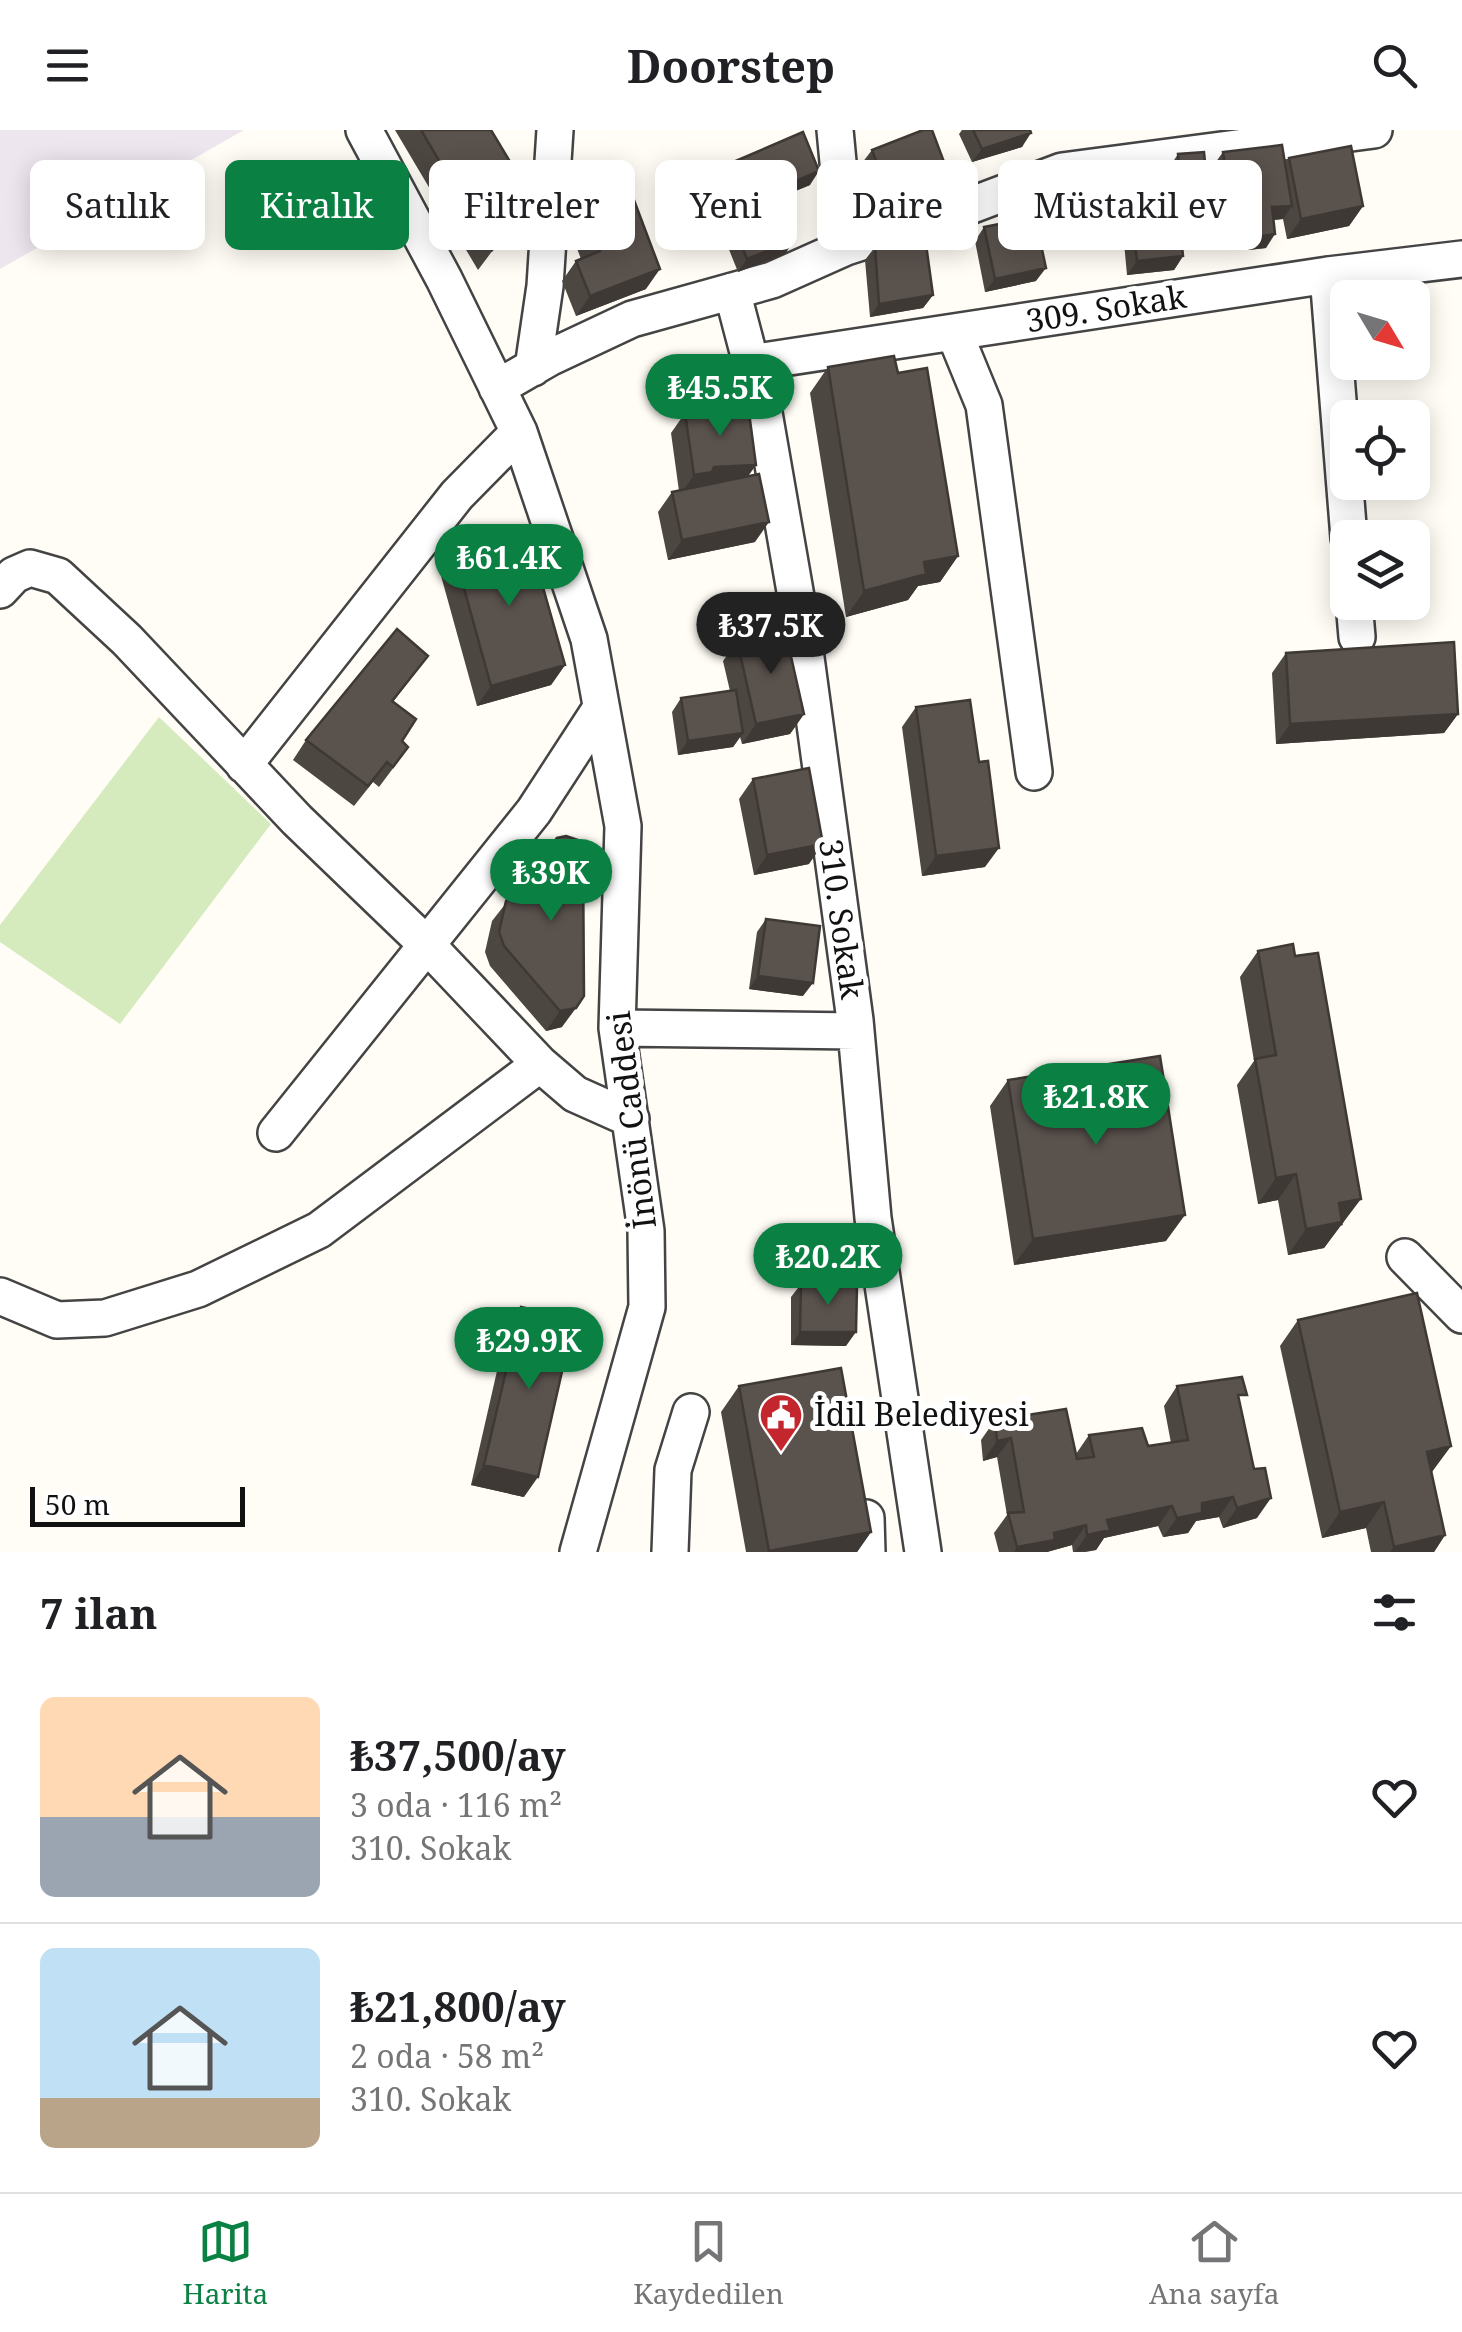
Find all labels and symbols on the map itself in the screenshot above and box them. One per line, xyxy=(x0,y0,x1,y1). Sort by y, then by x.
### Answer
street label: 309. Sokak xyxy=(1023,274,1189,341)
north arrow xyxy=(1330,280,1430,380)
pin: ₺45.5K xyxy=(639,354,801,439)
pin: ₺61.4K xyxy=(428,524,590,609)
pin: ₺37.5K xyxy=(690,592,852,677)
street label: 310. Sokak xyxy=(810,836,875,1002)
pin: ₺39K xyxy=(492,839,610,924)
street label: İnönü Caddesi xyxy=(596,1009,665,1231)
pin: ₺21.8K xyxy=(1015,1063,1177,1148)
pin: ₺20.2K xyxy=(747,1223,909,1308)
pin: ₺29.9K xyxy=(448,1307,610,1392)
public building icon: İdil Belediyesi xyxy=(758,1392,804,1453)
place label: İdil Belediyesi xyxy=(814,1392,1029,1435)
scale bar xyxy=(30,1482,245,1526)

